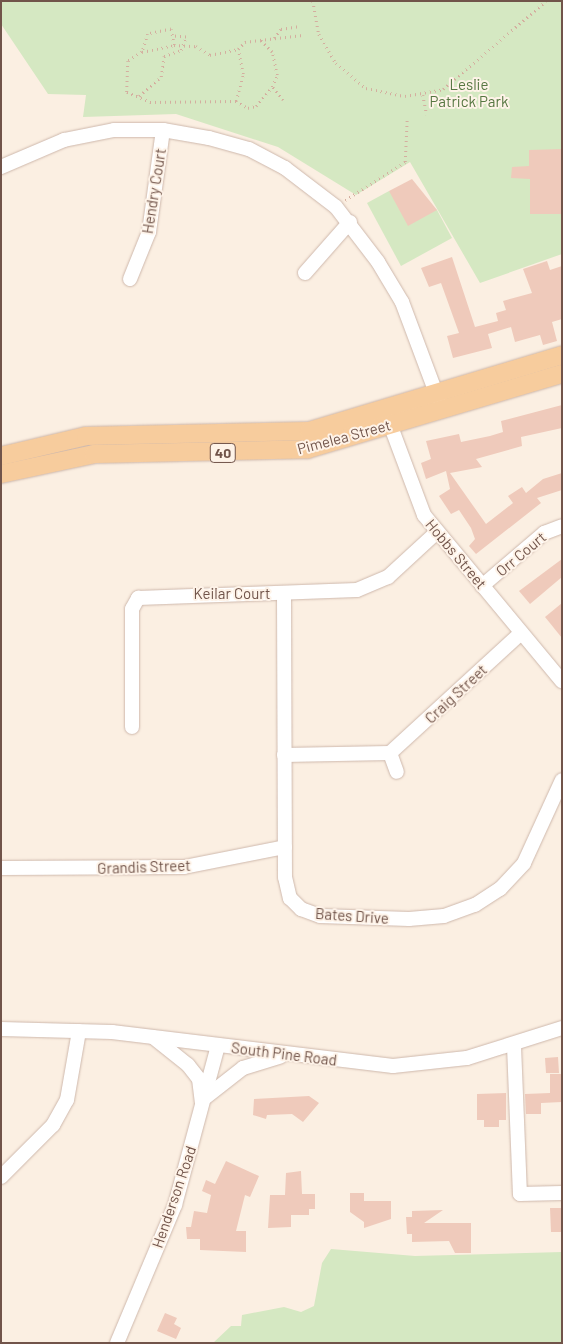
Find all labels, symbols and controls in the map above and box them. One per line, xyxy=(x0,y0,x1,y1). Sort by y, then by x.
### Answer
park label: Leslie Patrick Park xyxy=(430,75,508,110)
street label: Hendry Court xyxy=(138,147,170,235)
street label: Pimelea Street xyxy=(295,416,393,458)
road number: 40 xyxy=(209,442,237,464)
street label: Hobbs Street xyxy=(422,515,490,593)
street label: Orr Court xyxy=(492,528,550,580)
street label: Keilar Court xyxy=(194,585,270,603)
street label: Craig Street xyxy=(421,661,491,727)
street label: Grandis Street xyxy=(97,856,191,878)
street label: Bates Drive xyxy=(315,904,389,928)
street label: South Pine Road xyxy=(230,1039,338,1069)
street label: Henderson Road xyxy=(148,1143,200,1251)

